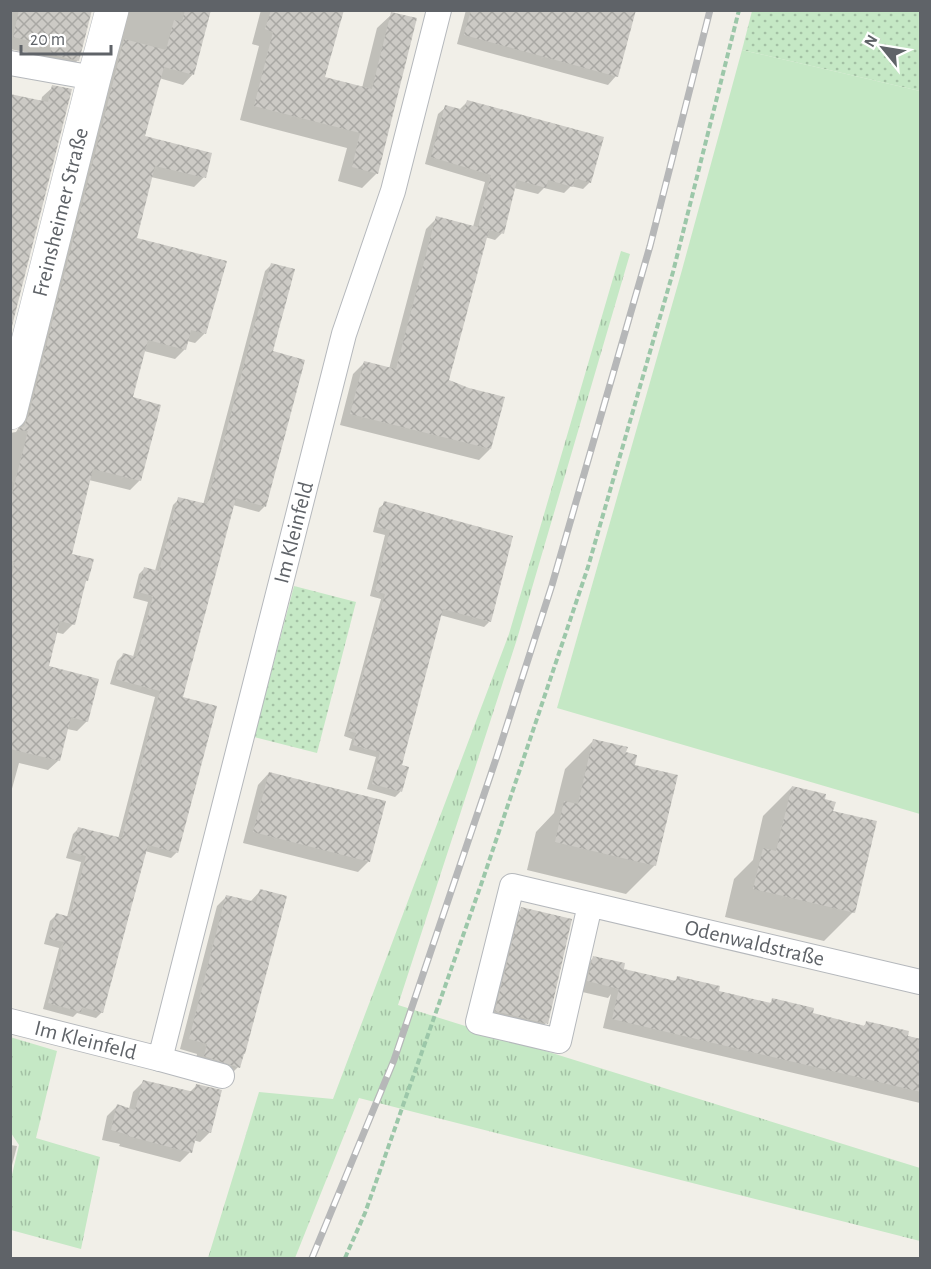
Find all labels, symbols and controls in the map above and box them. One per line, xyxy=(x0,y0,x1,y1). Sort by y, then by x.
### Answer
scale bar xyxy=(21,18,111,56)
north arrow xyxy=(853,18,913,78)
text: 20 m xyxy=(30,31,65,49)
text: N xyxy=(861,32,881,50)
street label: Freinsheimer Straße xyxy=(29,126,92,299)
street label: Im Kleinfeld xyxy=(270,479,317,586)
street label: Odenwaldstraße xyxy=(683,916,826,970)
street label: Im Kleinfeld xyxy=(32,1017,139,1064)

